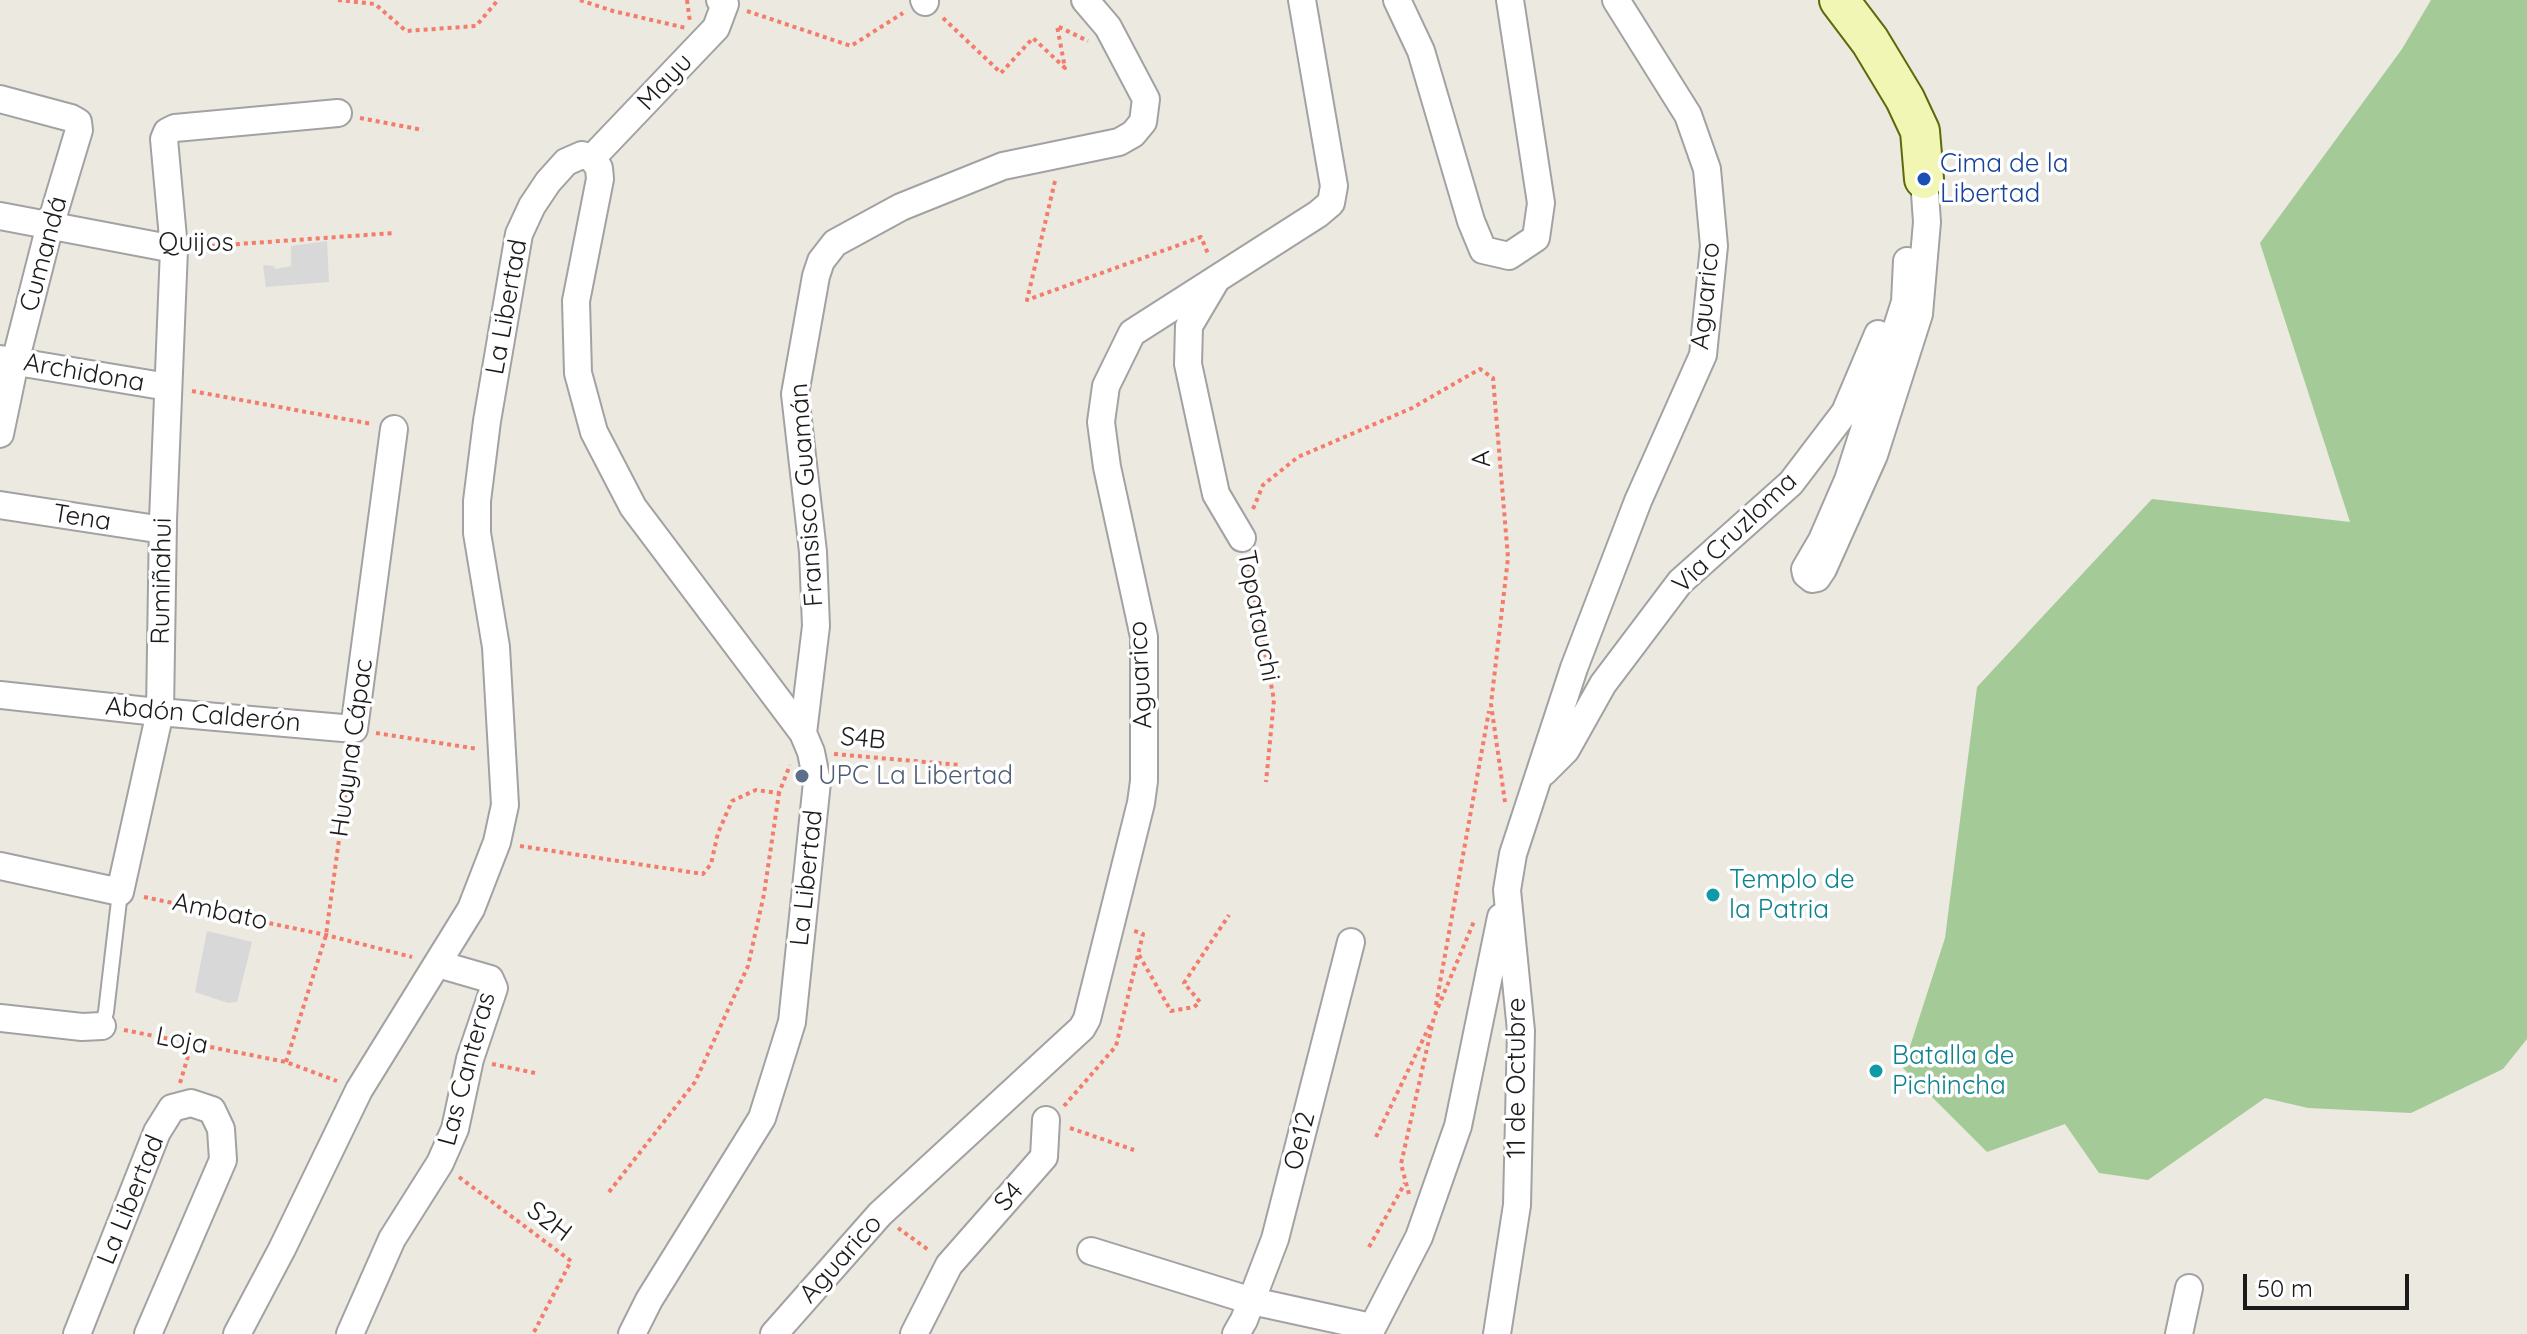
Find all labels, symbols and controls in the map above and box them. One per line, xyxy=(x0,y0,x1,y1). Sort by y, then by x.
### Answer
street label: Mayu xyxy=(631,47,699,117)
place label: Cima de la Libertad xyxy=(1940,148,2068,210)
marker: Cima de la Libertad xyxy=(1915,170,1933,188)
street label: Cumandá xyxy=(14,193,74,315)
street label: Quijos xyxy=(158,227,234,259)
street label: La Libertad xyxy=(480,237,534,377)
street label: Aguarico xyxy=(1685,241,1727,351)
street label: Archidona xyxy=(21,347,147,399)
street label: Fransisco Guamán xyxy=(784,382,830,608)
street label: A xyxy=(1466,450,1498,468)
street label: Via Cruzloma xyxy=(1666,466,1804,600)
street label: Tena xyxy=(51,498,113,538)
street label: Rumiñahui xyxy=(145,517,179,645)
street label: Topatauchi xyxy=(1230,548,1286,684)
street label: Aguarico xyxy=(1123,620,1159,730)
street label: Huayna Cápac xyxy=(324,657,380,839)
street label: Abdón Calderón xyxy=(104,691,302,739)
street label: S4B xyxy=(839,721,887,757)
place label: UPC La Libertad xyxy=(818,760,1013,792)
marker: UPC La Libertad xyxy=(793,767,811,785)
street label: La Libertad xyxy=(784,808,830,948)
place label: Templo de la Patria xyxy=(1729,864,1855,926)
marker: Templo de la Patria xyxy=(1704,886,1722,904)
street label: Ambato xyxy=(170,887,270,937)
street label: Las Canteras xyxy=(432,989,502,1149)
street label: 11 de Octubre xyxy=(1501,998,1533,1158)
street label: Loja xyxy=(153,1021,211,1061)
place label: Batalla de Pichincha xyxy=(1892,1040,2015,1102)
marker: Batalla de Pichincha xyxy=(1867,1062,1885,1080)
street label: Oe12 xyxy=(1278,1109,1322,1173)
street label: La Libertad xyxy=(91,1131,171,1269)
street label: S4 xyxy=(988,1176,1030,1218)
street label: S2H xyxy=(521,1195,577,1249)
street label: Aguarico xyxy=(793,1208,889,1310)
scale bar xyxy=(2247,1258,2413,1308)
text: 50 m xyxy=(2257,1273,2313,1303)

